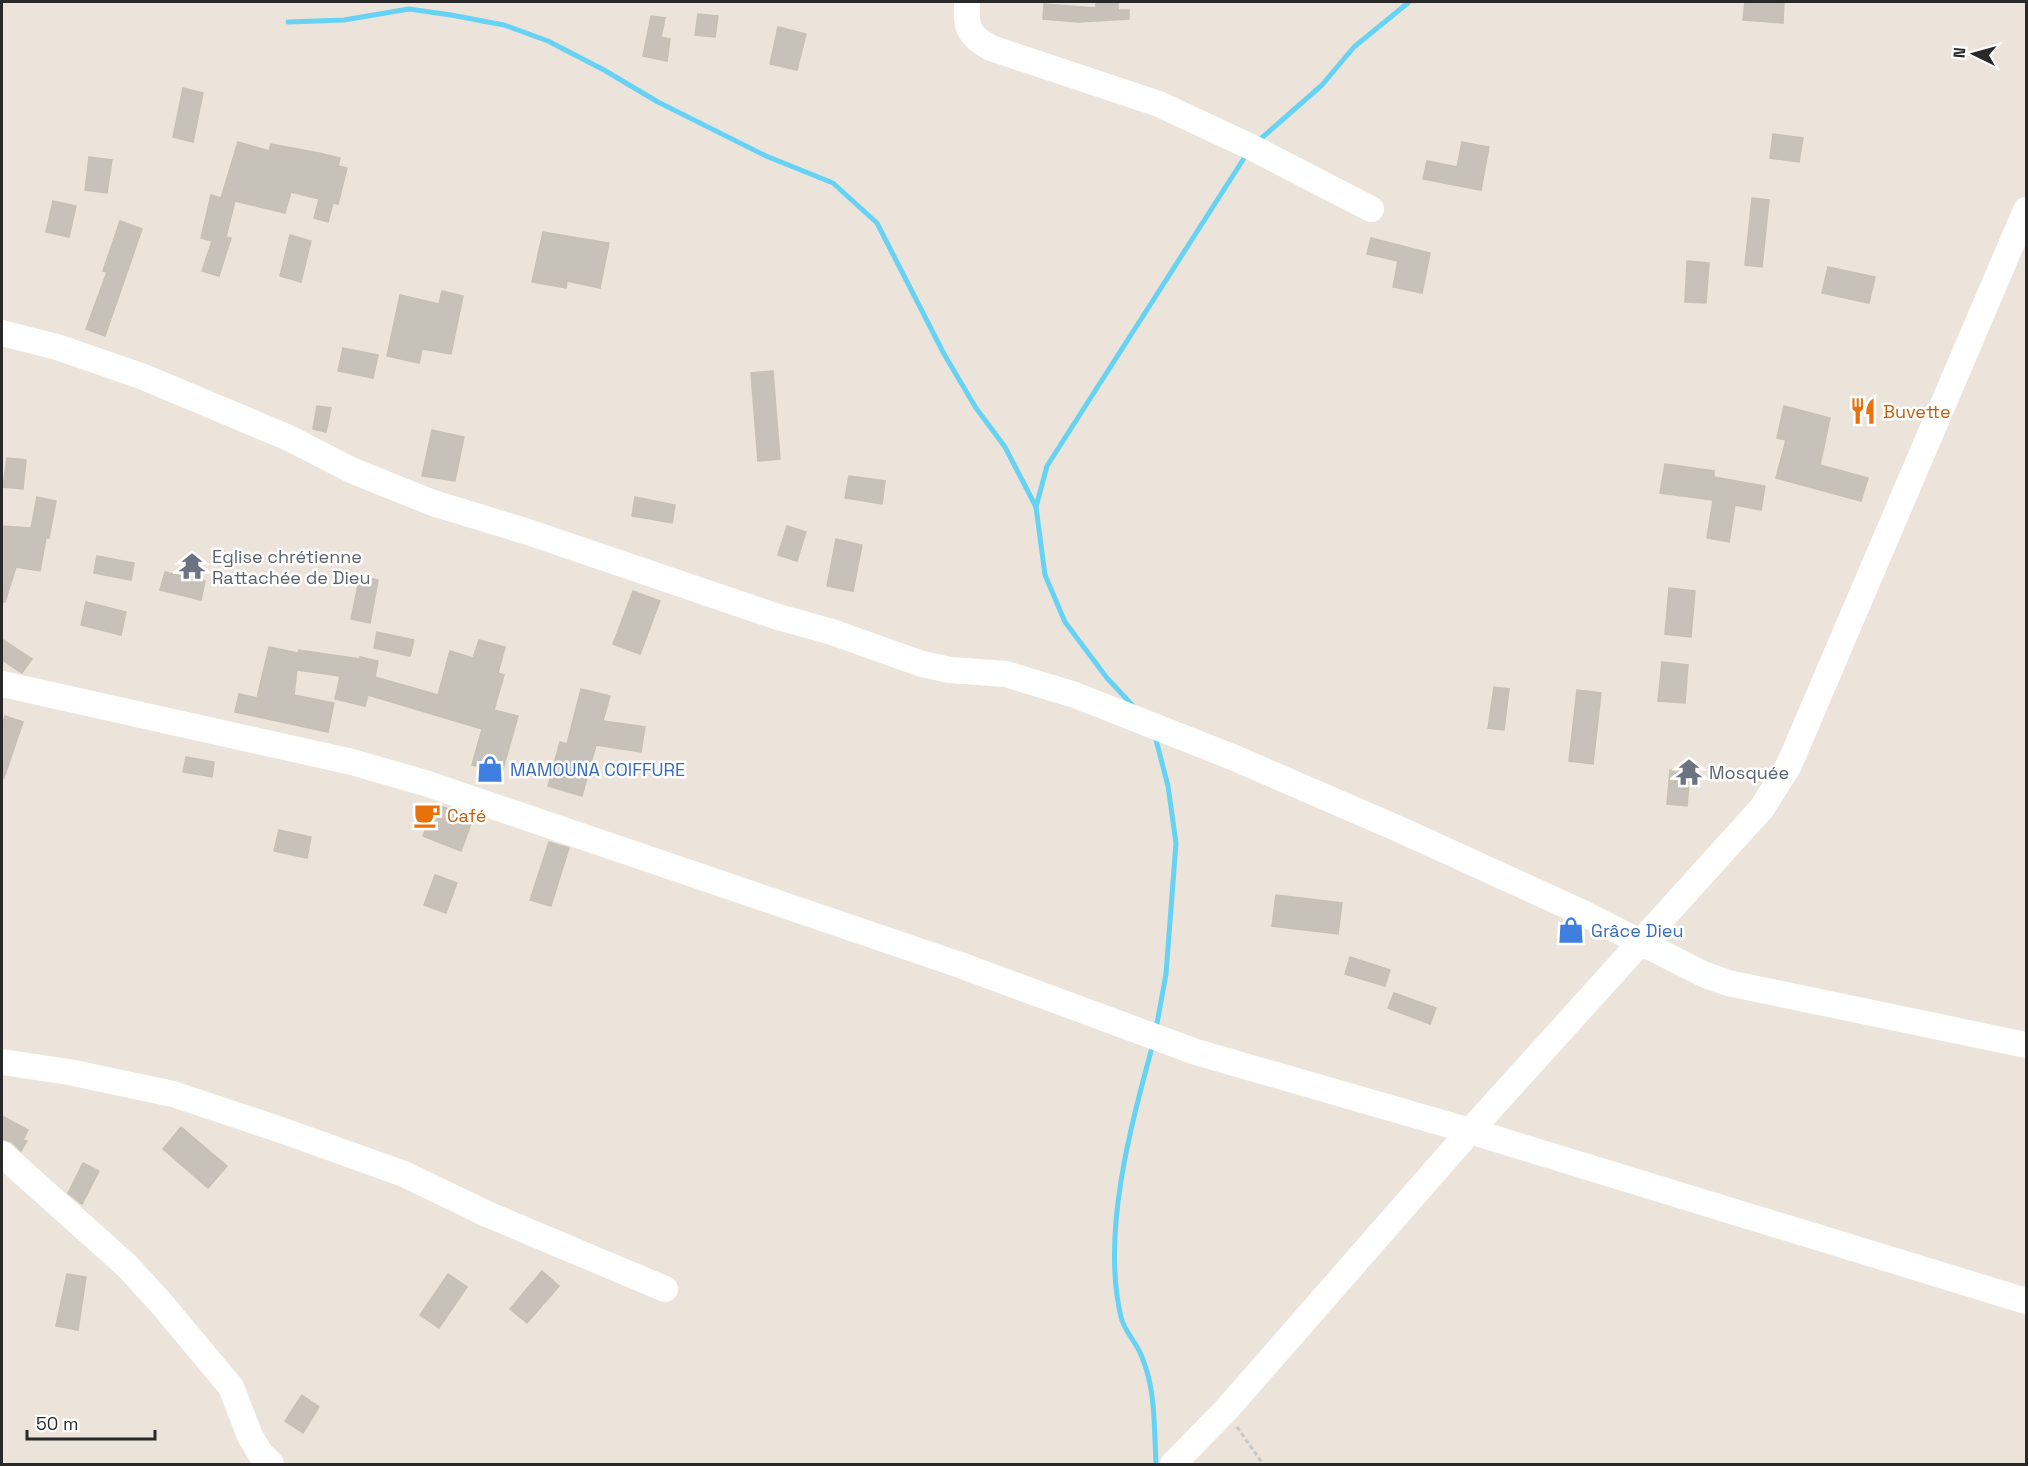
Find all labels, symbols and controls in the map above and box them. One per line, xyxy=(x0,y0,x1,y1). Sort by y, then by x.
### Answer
north arrow xyxy=(1944,24,2004,84)
text: N xyxy=(1949,46,1970,59)
restaurant icon: Buvette xyxy=(1848,396,1878,426)
place label: Buvette xyxy=(1883,400,1951,423)
place label: Eglise chrétienne Rattachée de Dieu xyxy=(212,545,371,589)
temple icon: Eglise chrétienne Rattachée de Dieu xyxy=(177,551,207,581)
shop icon: MAMOUNA COIFFURE xyxy=(475,754,505,784)
temple icon: Mosquée xyxy=(1674,757,1704,787)
place label: MAMOUNA COIFFURE xyxy=(510,758,685,781)
place label: Mosquée xyxy=(1709,761,1789,784)
cafe icon: Café xyxy=(412,800,442,830)
place label: Café xyxy=(447,804,487,827)
shop icon: Grâce Dieu xyxy=(1556,915,1586,945)
place label: Grâce Dieu xyxy=(1591,919,1684,942)
scale bar xyxy=(27,1403,154,1441)
text: 50 m xyxy=(36,1412,78,1435)

